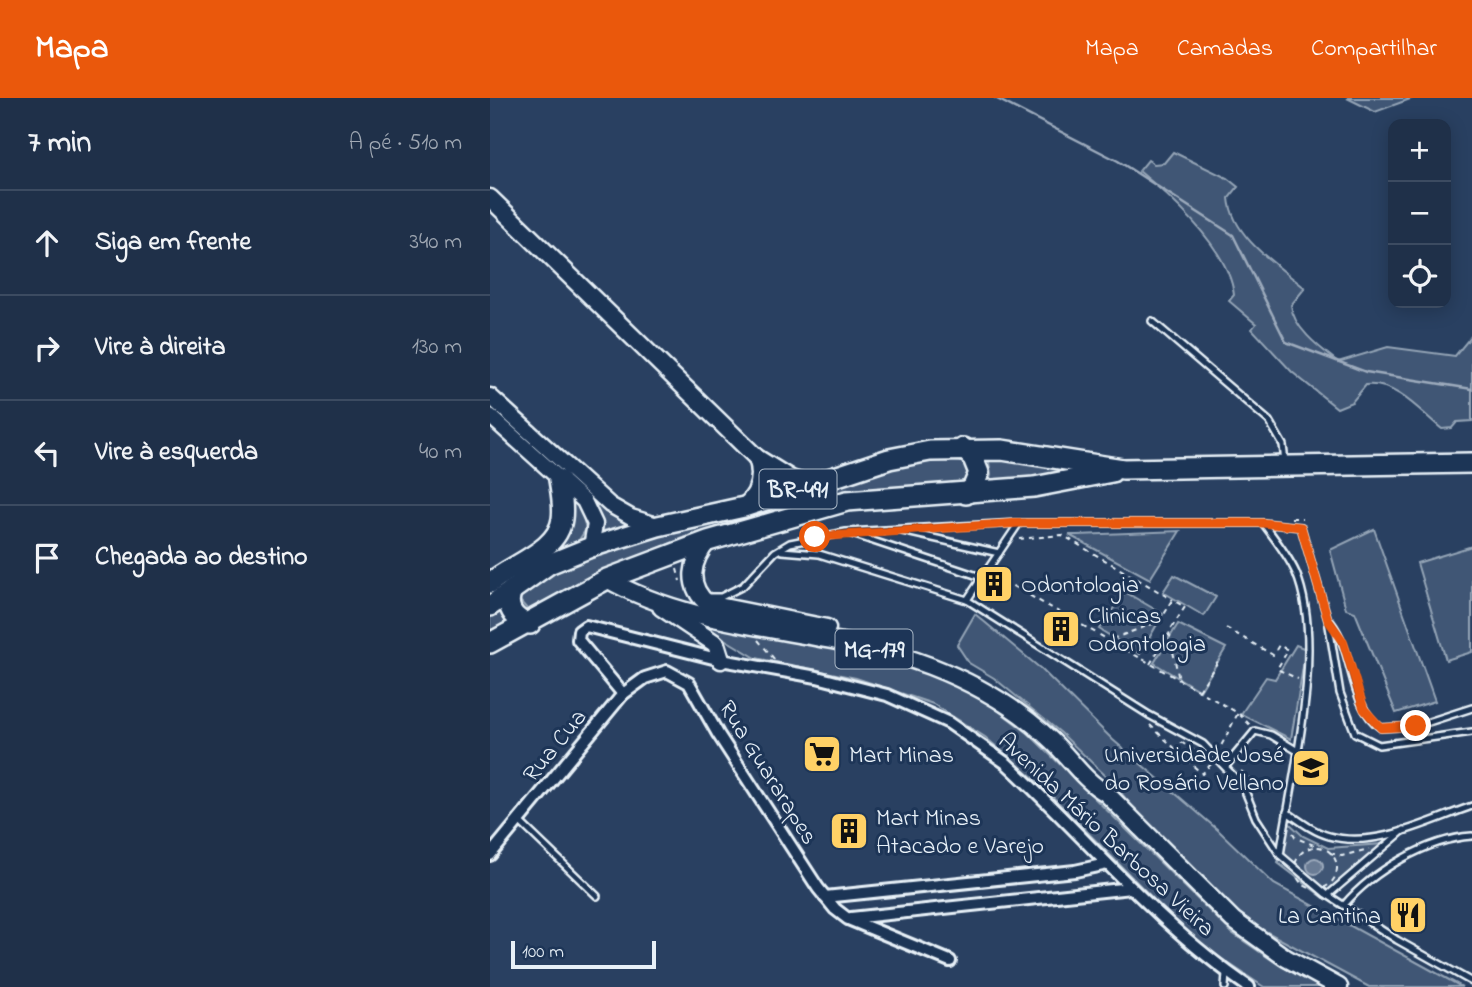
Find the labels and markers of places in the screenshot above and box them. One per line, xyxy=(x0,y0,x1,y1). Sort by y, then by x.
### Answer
building icon: Odontologia xyxy=(973,563,1015,605)
place label: Odontologia xyxy=(1021,569,1139,604)
place label: Clinicas Odontologia xyxy=(1088,600,1206,663)
building icon: Clinicas Odontologia xyxy=(1040,608,1082,650)
supermarket icon: Mart Minas xyxy=(801,733,843,775)
place label: Mart Minas xyxy=(849,739,954,774)
place label: Universidade José do Rosário Vellano xyxy=(1104,739,1284,802)
school or university icon: Universidade José do Rosário Vellano xyxy=(1290,747,1332,789)
place label: Mart Minas Atacado e Varejo xyxy=(876,802,1044,865)
building icon: Mart Minas Atacado e Varejo xyxy=(828,810,870,852)
restaurant icon: La Cantina xyxy=(1387,894,1429,936)
place label: La Cantina xyxy=(1278,900,1381,935)

